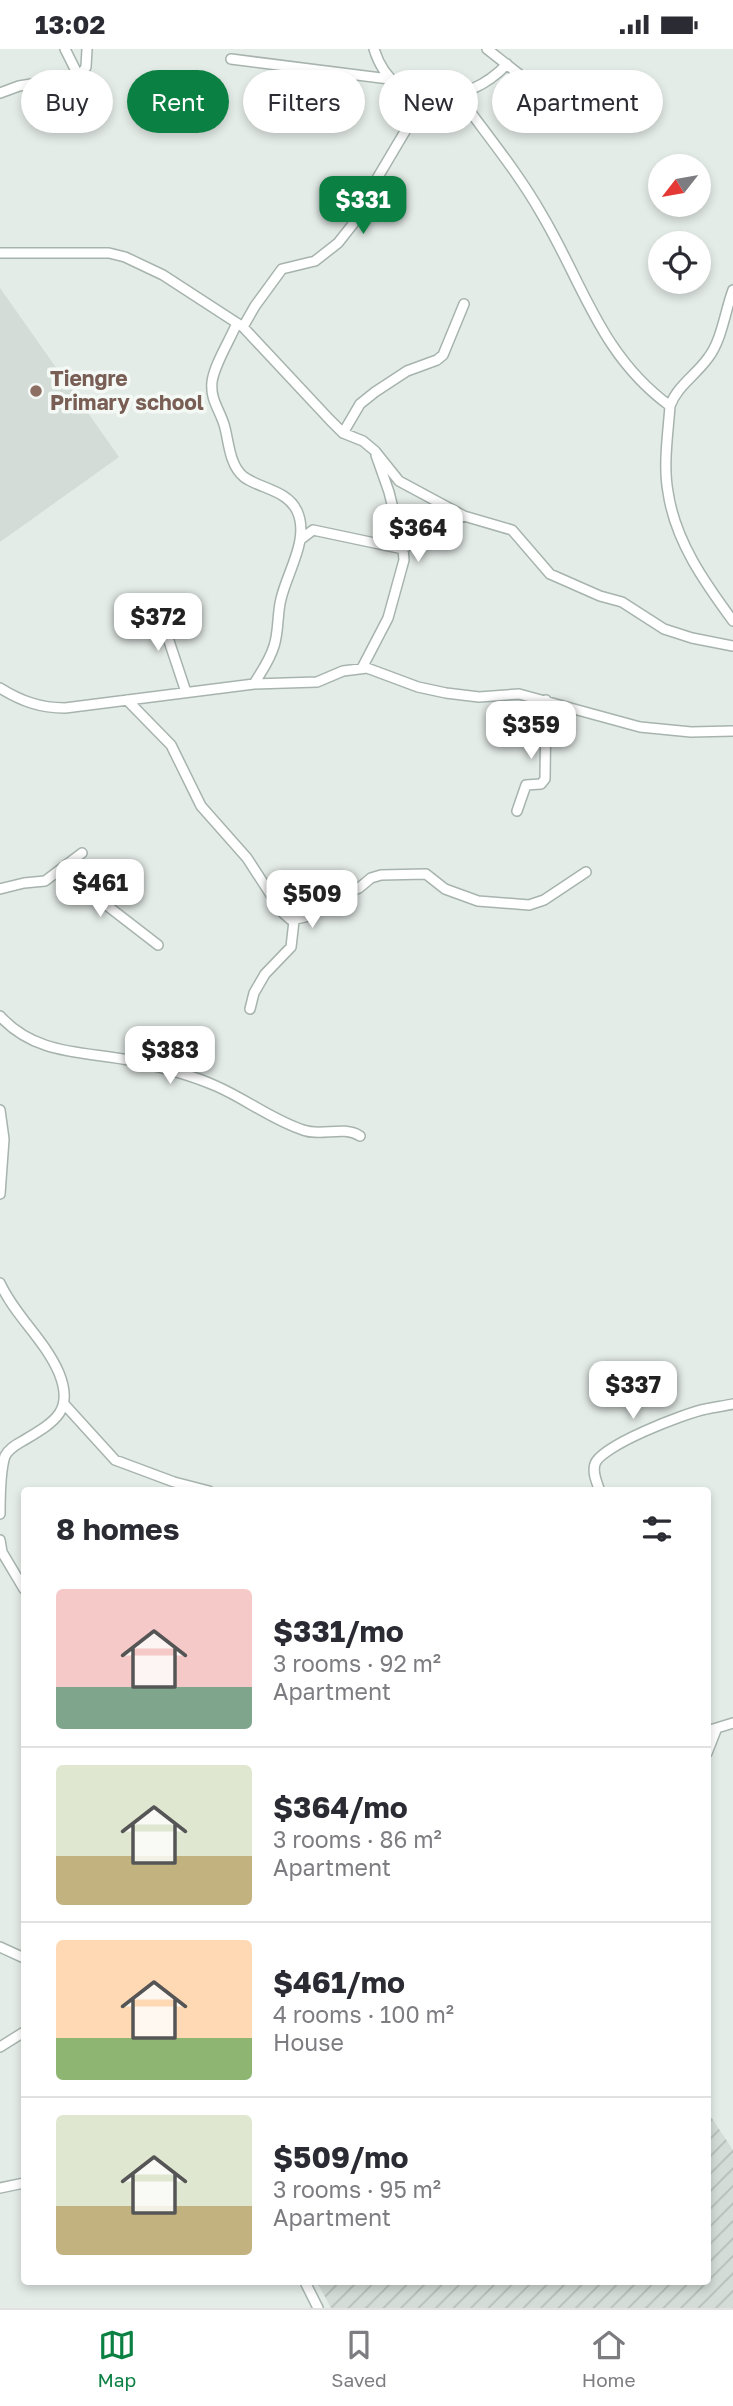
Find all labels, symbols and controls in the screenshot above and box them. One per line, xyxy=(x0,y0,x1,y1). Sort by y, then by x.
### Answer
text: 13:02 xyxy=(35,9,105,40)
chip: Buy xyxy=(21,70,113,133)
chip: Rent xyxy=(127,70,229,133)
chip: Filters xyxy=(243,70,365,133)
chip: New xyxy=(379,70,478,133)
chip: Apartment xyxy=(492,70,663,133)
north arrow xyxy=(648,154,710,217)
map controls xyxy=(648,154,711,294)
pin: $331 xyxy=(322,177,404,236)
text: $331 xyxy=(335,185,391,213)
button: locate xyxy=(648,231,711,294)
place label: Tiengre Primary school xyxy=(50,365,204,415)
marker: Tiengre Primary school xyxy=(28,383,44,399)
pin: $364 xyxy=(377,505,459,564)
text: $364 xyxy=(389,513,447,541)
pin: $372 xyxy=(117,593,199,653)
text: $372 xyxy=(130,602,186,630)
pin: $359 xyxy=(490,701,572,761)
text: $359 xyxy=(502,710,560,738)
pin: $461 xyxy=(59,859,141,919)
text: $461 xyxy=(72,868,128,896)
pin: $509 xyxy=(271,871,353,930)
text: $509 xyxy=(283,879,342,907)
pin: $383 xyxy=(129,1027,211,1086)
text: $383 xyxy=(141,1035,199,1063)
pin: $337 xyxy=(592,1361,674,1421)
text: $337 xyxy=(605,1370,661,1398)
icon: filters xyxy=(638,1510,676,1548)
text: 8 homes xyxy=(56,1511,180,1547)
text: $331/mo xyxy=(273,1613,404,1649)
icon: home xyxy=(112,1617,196,1701)
text: 3 rooms · 92 m² xyxy=(273,1649,441,1677)
text: Apartment xyxy=(273,1677,391,1705)
text: $364/mo xyxy=(273,1789,408,1825)
icon: home xyxy=(112,1793,196,1877)
text: 3 rooms · 86 m² xyxy=(273,1825,442,1853)
text: Apartment xyxy=(273,1853,391,1881)
text: $461/mo xyxy=(273,1964,405,2000)
icon: home xyxy=(112,1968,196,2052)
text: 4 rooms · 100 m² xyxy=(273,2000,454,2028)
text: House xyxy=(273,2028,344,2056)
text: $509/mo xyxy=(273,2139,409,2175)
icon: home xyxy=(112,2143,196,2227)
text: 3 rooms · 95 m² xyxy=(273,2175,441,2203)
text: Apartment xyxy=(273,2203,391,2231)
tab: Map xyxy=(98,2326,136,2391)
tab: Saved xyxy=(331,2326,387,2391)
tab: Home xyxy=(582,2326,635,2391)

